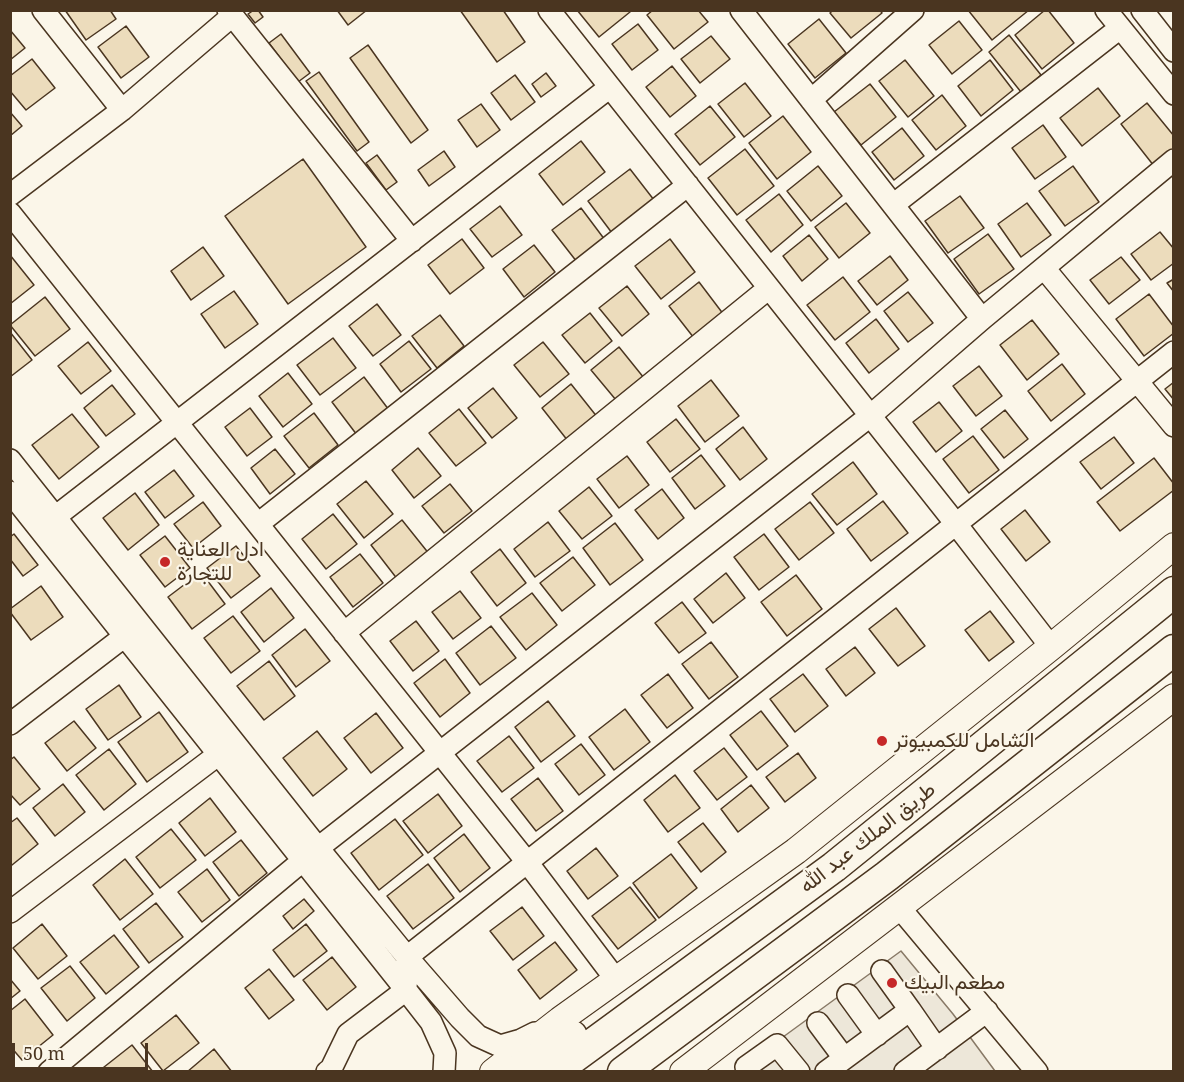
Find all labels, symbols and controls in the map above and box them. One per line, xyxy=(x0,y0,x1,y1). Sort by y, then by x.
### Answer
place label: ادل العناية للتجارة xyxy=(177,537,264,587)
marker: ادل العناية للتجارة xyxy=(158,555,172,569)
place label: الشامل للكمبيوتر xyxy=(894,728,1034,754)
marker: الشامل للكمبيوتر xyxy=(875,734,889,748)
street label: طريق الملك عبد الله xyxy=(795,777,941,899)
place label: مطعم البيك xyxy=(904,970,1005,996)
marker: مطعم البيك xyxy=(885,976,899,990)
scale bar xyxy=(15,1031,152,1069)
text: 50 m xyxy=(23,1041,65,1065)

